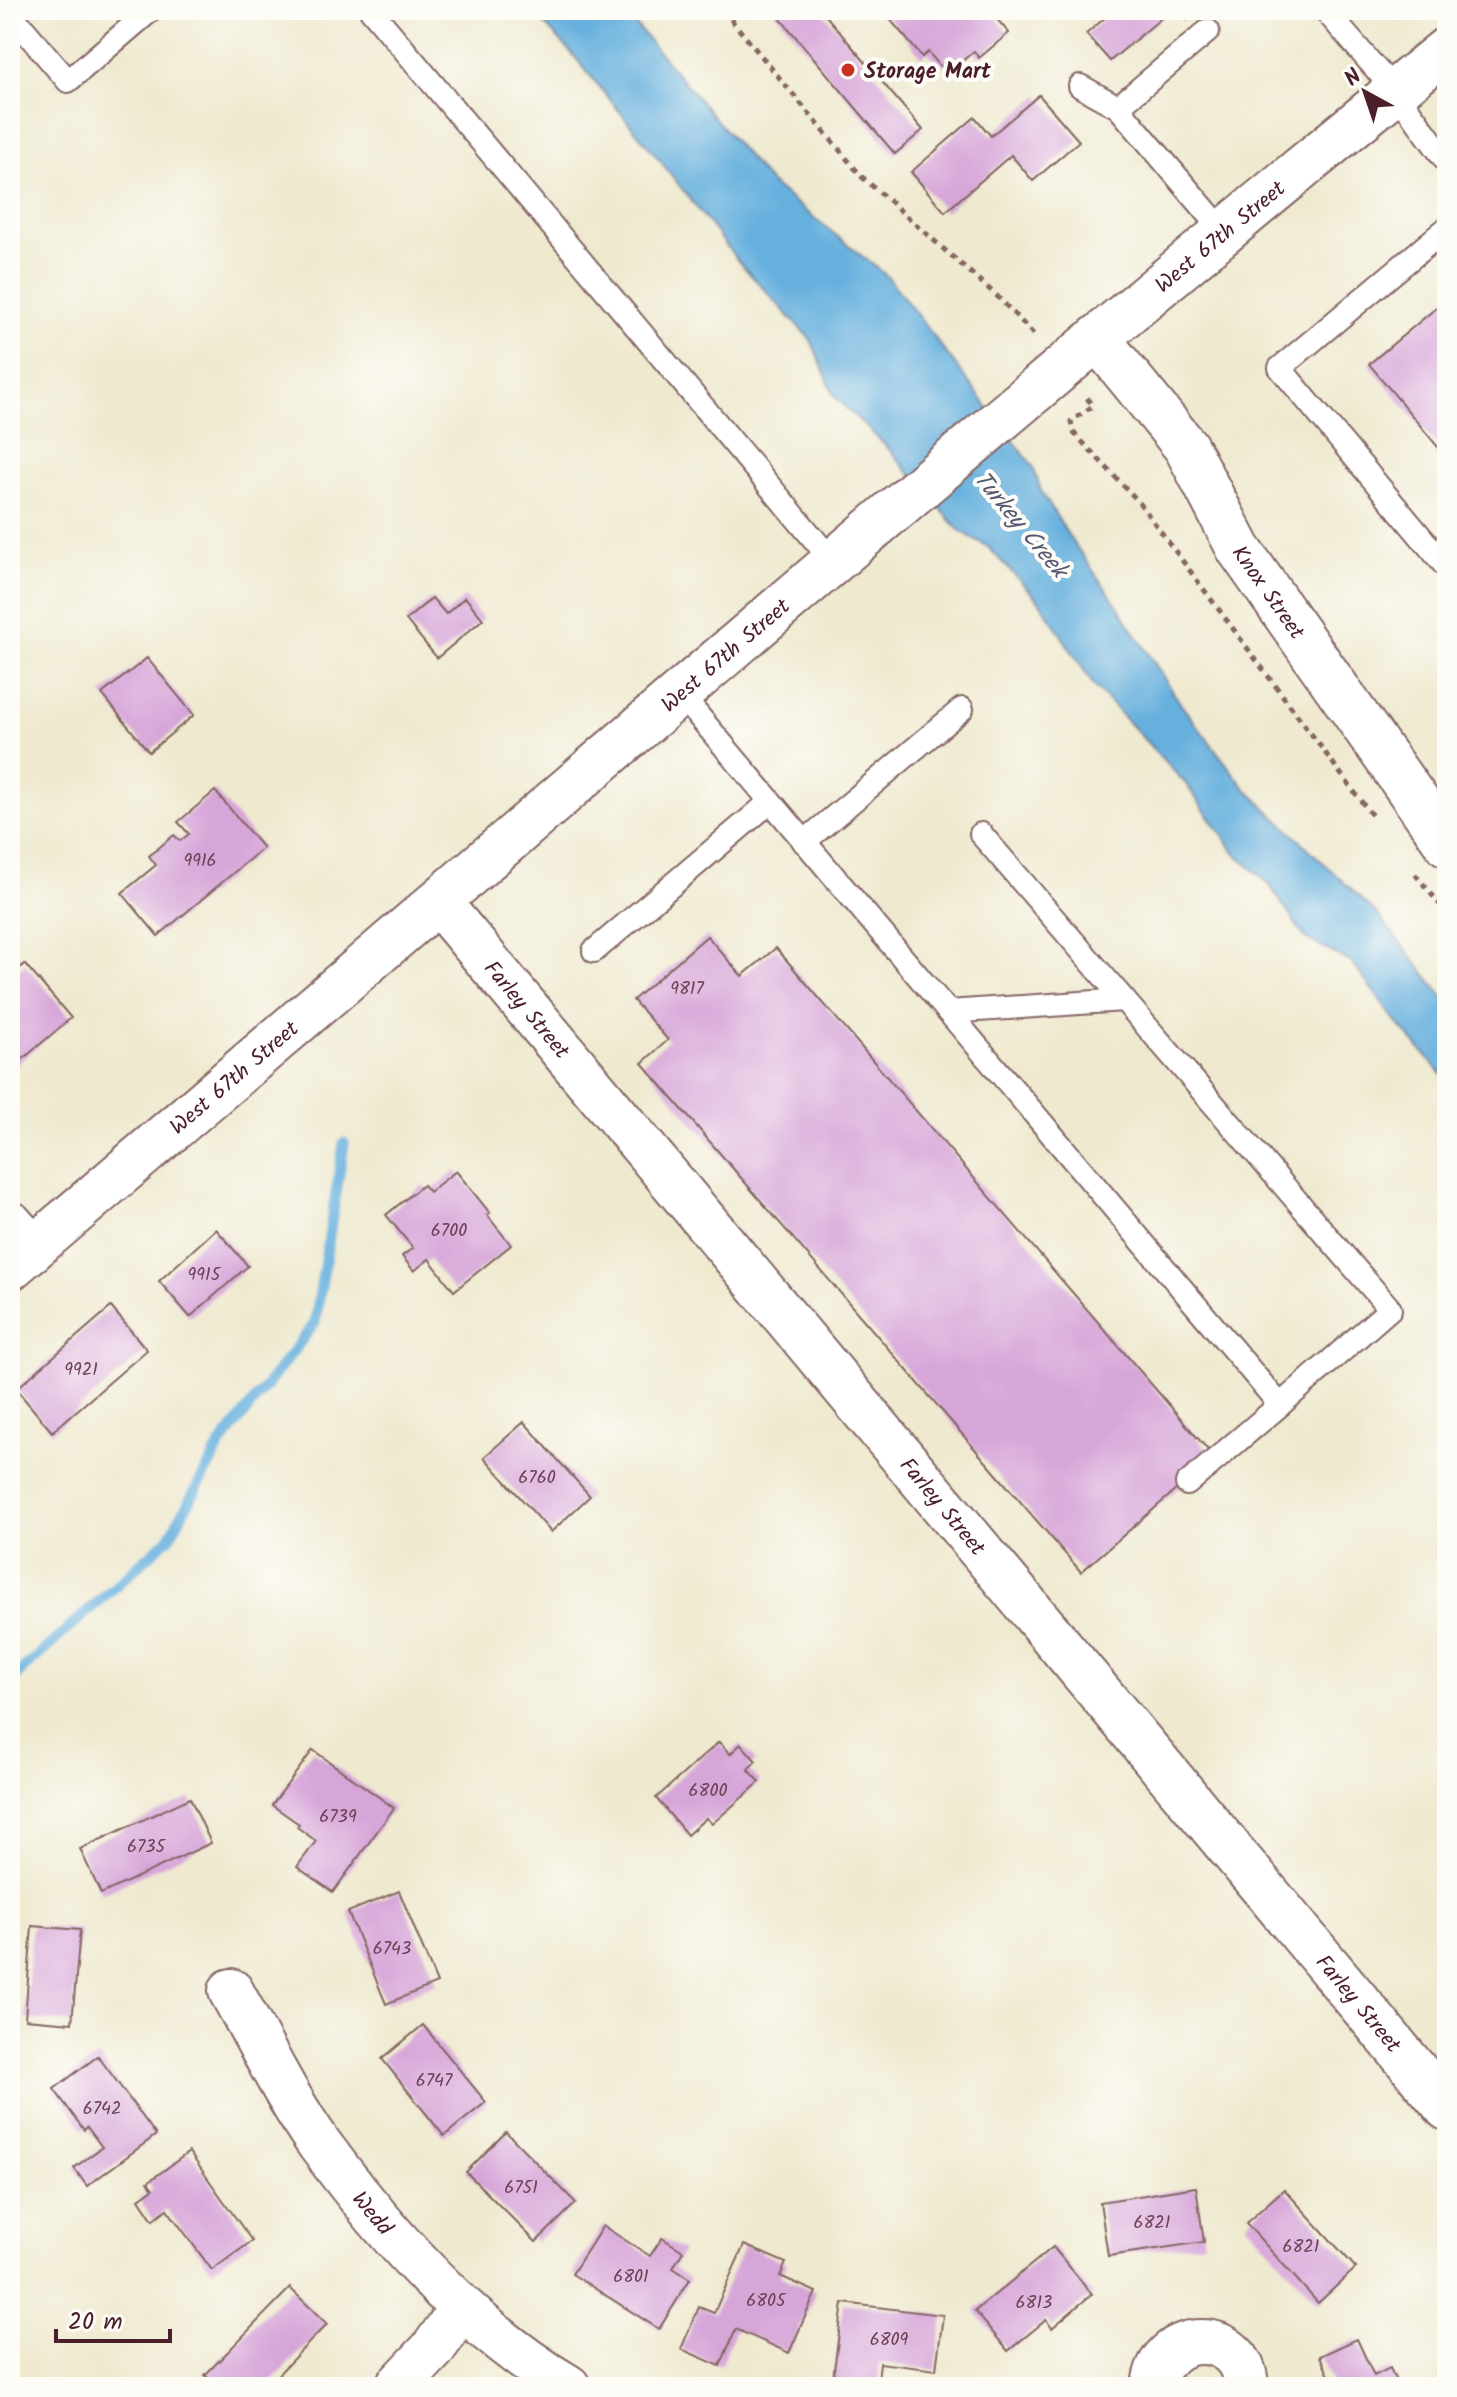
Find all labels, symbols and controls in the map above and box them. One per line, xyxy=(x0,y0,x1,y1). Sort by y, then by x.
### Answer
north arrow xyxy=(1325,52,1405,132)
place label: Storage Mart xyxy=(864,55,992,90)
marker: Storage Mart xyxy=(839,61,857,79)
text: N xyxy=(1337,61,1370,96)
street label: West 67th Street xyxy=(1148,173,1295,303)
water label: Turkey Creek xyxy=(963,462,1079,590)
street label: Knox Street xyxy=(1221,539,1313,648)
street label: West 67th Street xyxy=(654,590,799,722)
house number: 9916 xyxy=(183,847,217,876)
street label: Farley Street xyxy=(474,953,578,1068)
house number: 9817 xyxy=(670,975,704,1004)
street label: West 67th Street xyxy=(163,1013,308,1145)
house number: 6700 xyxy=(431,1217,467,1246)
house number: 9915 xyxy=(188,1261,222,1290)
house number: 9921 xyxy=(64,1356,98,1385)
street label: Farley Street xyxy=(890,1450,993,1565)
house number: 6760 xyxy=(518,1464,556,1493)
house number: 6800 xyxy=(689,1777,727,1806)
house number: 6739 xyxy=(319,1803,357,1832)
house number: 6735 xyxy=(127,1833,166,1862)
house number: 6743 xyxy=(373,1935,411,1964)
street label: Farley Street xyxy=(1305,1947,1409,2062)
house number: 6747 xyxy=(416,2067,453,2096)
house number: 6742 xyxy=(83,2095,121,2124)
house number: 6751 xyxy=(504,2174,538,2203)
street label: Wedd xyxy=(342,2184,401,2245)
house number: 6821 xyxy=(1134,2209,1170,2238)
house number: 6821 xyxy=(1283,2233,1319,2262)
house number: 6801 xyxy=(613,2263,649,2292)
house number: 6805 xyxy=(746,2287,787,2316)
house number: 6813 xyxy=(1016,2289,1052,2318)
scale bar xyxy=(56,2293,170,2343)
text: 20 m xyxy=(68,2303,123,2342)
house number: 6809 xyxy=(870,2326,909,2355)

